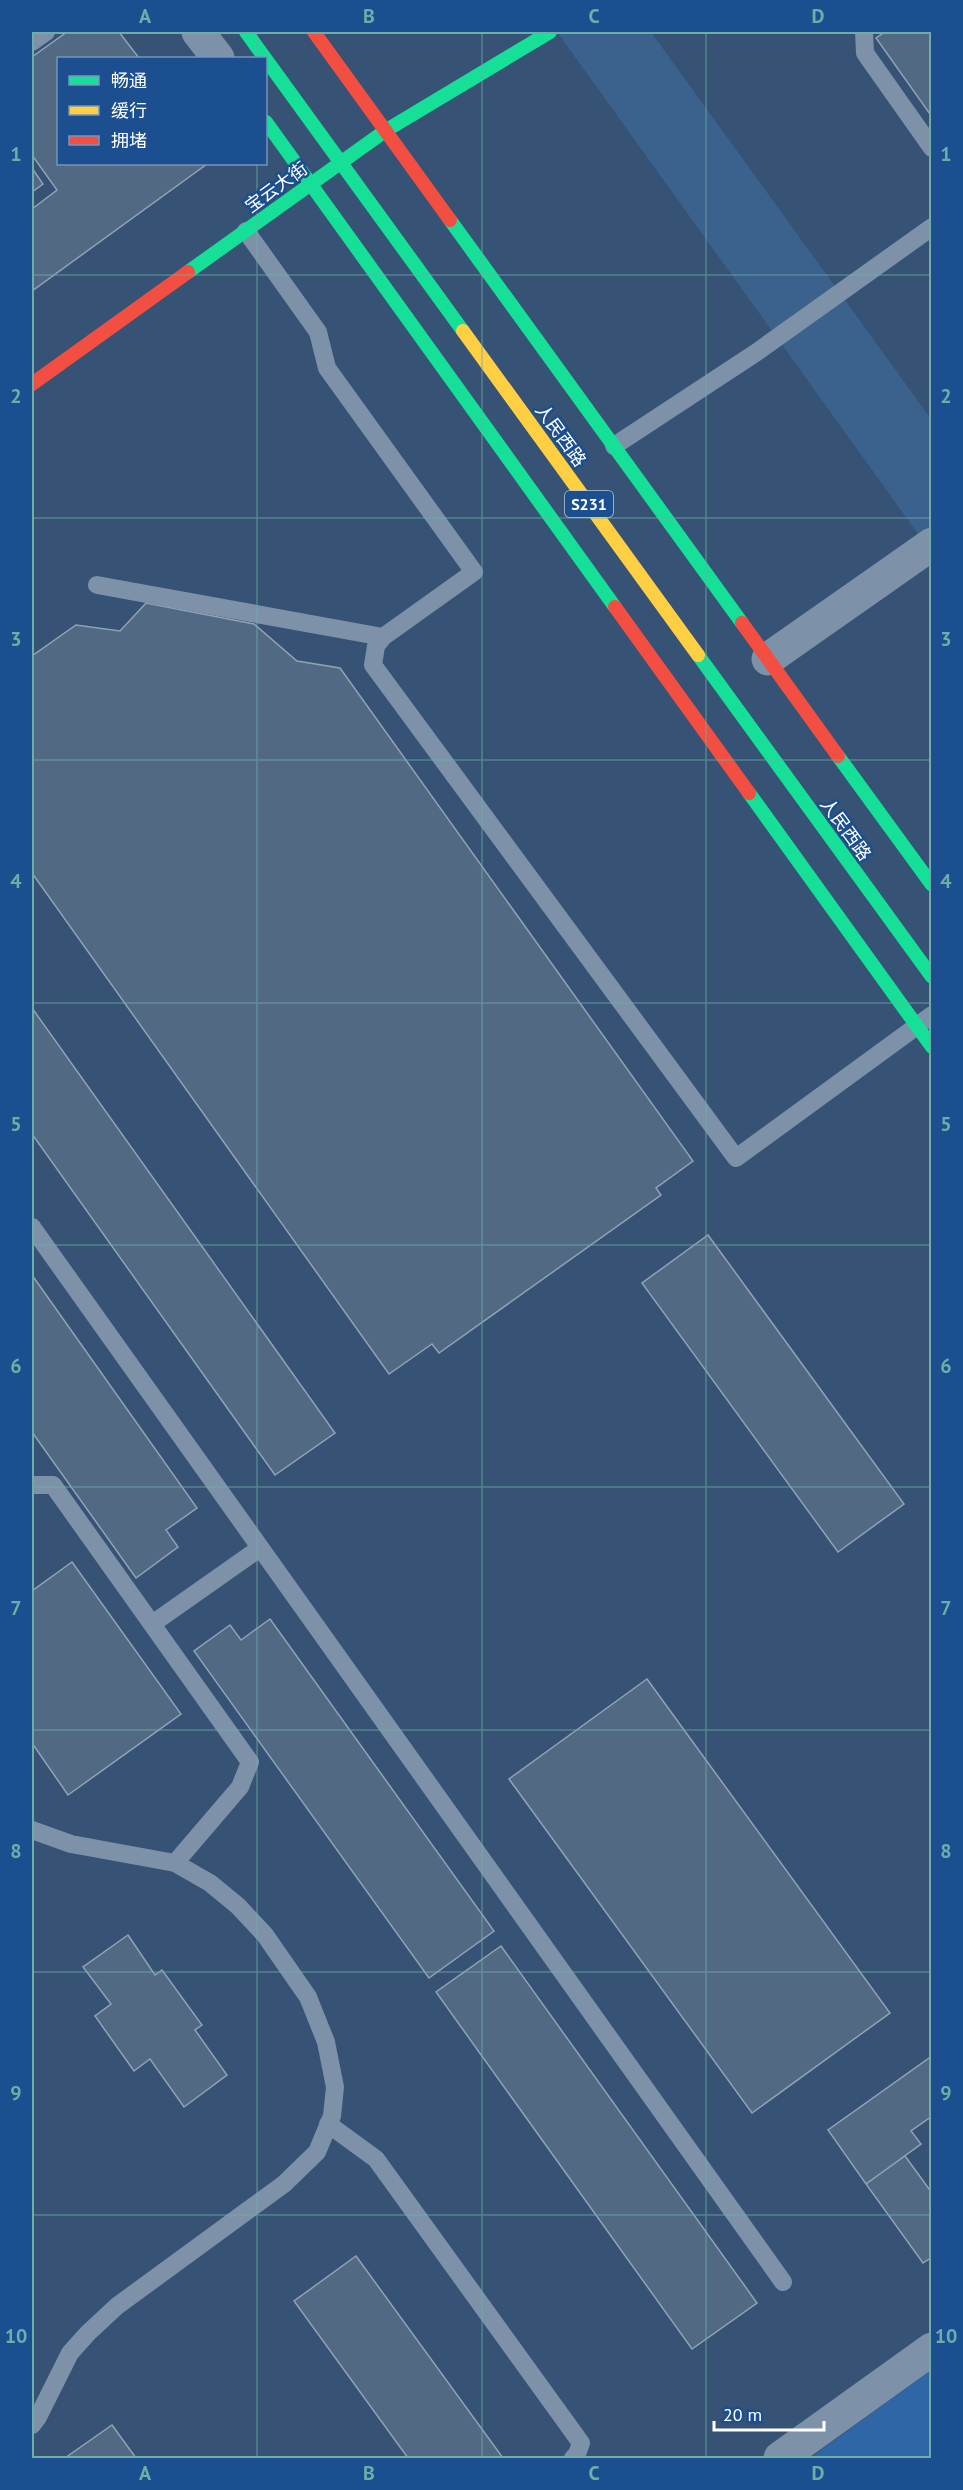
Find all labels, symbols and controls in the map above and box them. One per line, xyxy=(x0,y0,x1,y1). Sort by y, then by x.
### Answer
text: A xyxy=(139,3,152,29)
text: B xyxy=(363,3,375,29)
text: C xyxy=(588,3,600,29)
text: D xyxy=(812,3,825,29)
legend xyxy=(57,57,267,165)
text: 畅通 xyxy=(111,69,147,92)
text: 缓行 xyxy=(111,99,147,122)
text: 拥堵 xyxy=(111,129,147,152)
text: 1 xyxy=(10,141,22,167)
text: 1 xyxy=(940,141,952,167)
street label: 宝云大街 xyxy=(240,157,312,217)
text: 2 xyxy=(10,383,22,409)
text: 2 xyxy=(940,383,952,409)
street label: 人民西路 xyxy=(531,399,591,471)
road number: S231 xyxy=(565,491,613,517)
text: 3 xyxy=(10,626,22,652)
text: 3 xyxy=(940,626,952,652)
street label: 人民西路 xyxy=(816,793,876,865)
text: 4 xyxy=(10,868,22,894)
text: 4 xyxy=(940,868,952,894)
text: 5 xyxy=(10,1111,22,1137)
text: 5 xyxy=(940,1111,952,1137)
text: 6 xyxy=(10,1353,22,1379)
text: 6 xyxy=(940,1353,952,1379)
text: 7 xyxy=(10,1595,22,1621)
text: 7 xyxy=(940,1595,952,1621)
text: 8 xyxy=(10,1838,22,1864)
text: 8 xyxy=(940,1838,952,1864)
text: 9 xyxy=(10,2080,22,2106)
text: 9 xyxy=(940,2080,952,2106)
text: 10 xyxy=(5,2323,27,2349)
text: 10 xyxy=(935,2323,957,2349)
scale bar xyxy=(714,2394,824,2432)
text: 20 m xyxy=(723,2403,762,2426)
text: A xyxy=(139,2460,152,2486)
text: B xyxy=(363,2460,375,2486)
text: C xyxy=(588,2460,600,2486)
text: D xyxy=(812,2460,825,2486)

